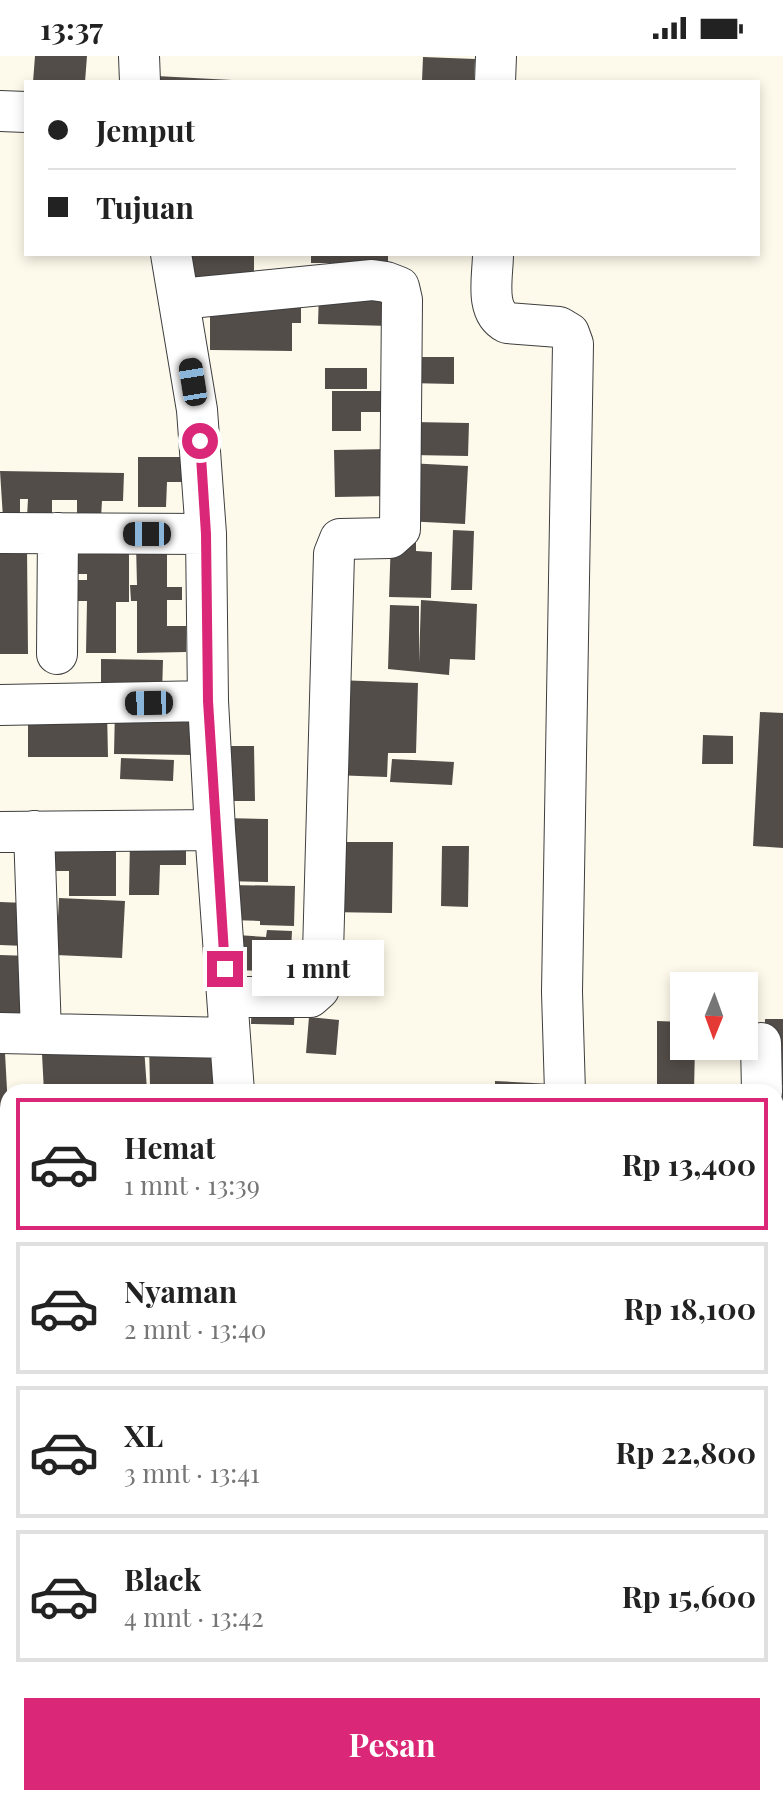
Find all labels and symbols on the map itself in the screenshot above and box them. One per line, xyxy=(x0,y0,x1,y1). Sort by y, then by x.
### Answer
car xyxy=(177,356,209,408)
route start xyxy=(182,423,218,459)
car xyxy=(123,522,171,546)
car xyxy=(125,691,173,715)
callout: 1 mnt xyxy=(253,941,385,997)
route end xyxy=(207,951,243,987)
north arrow xyxy=(670,972,758,1060)

